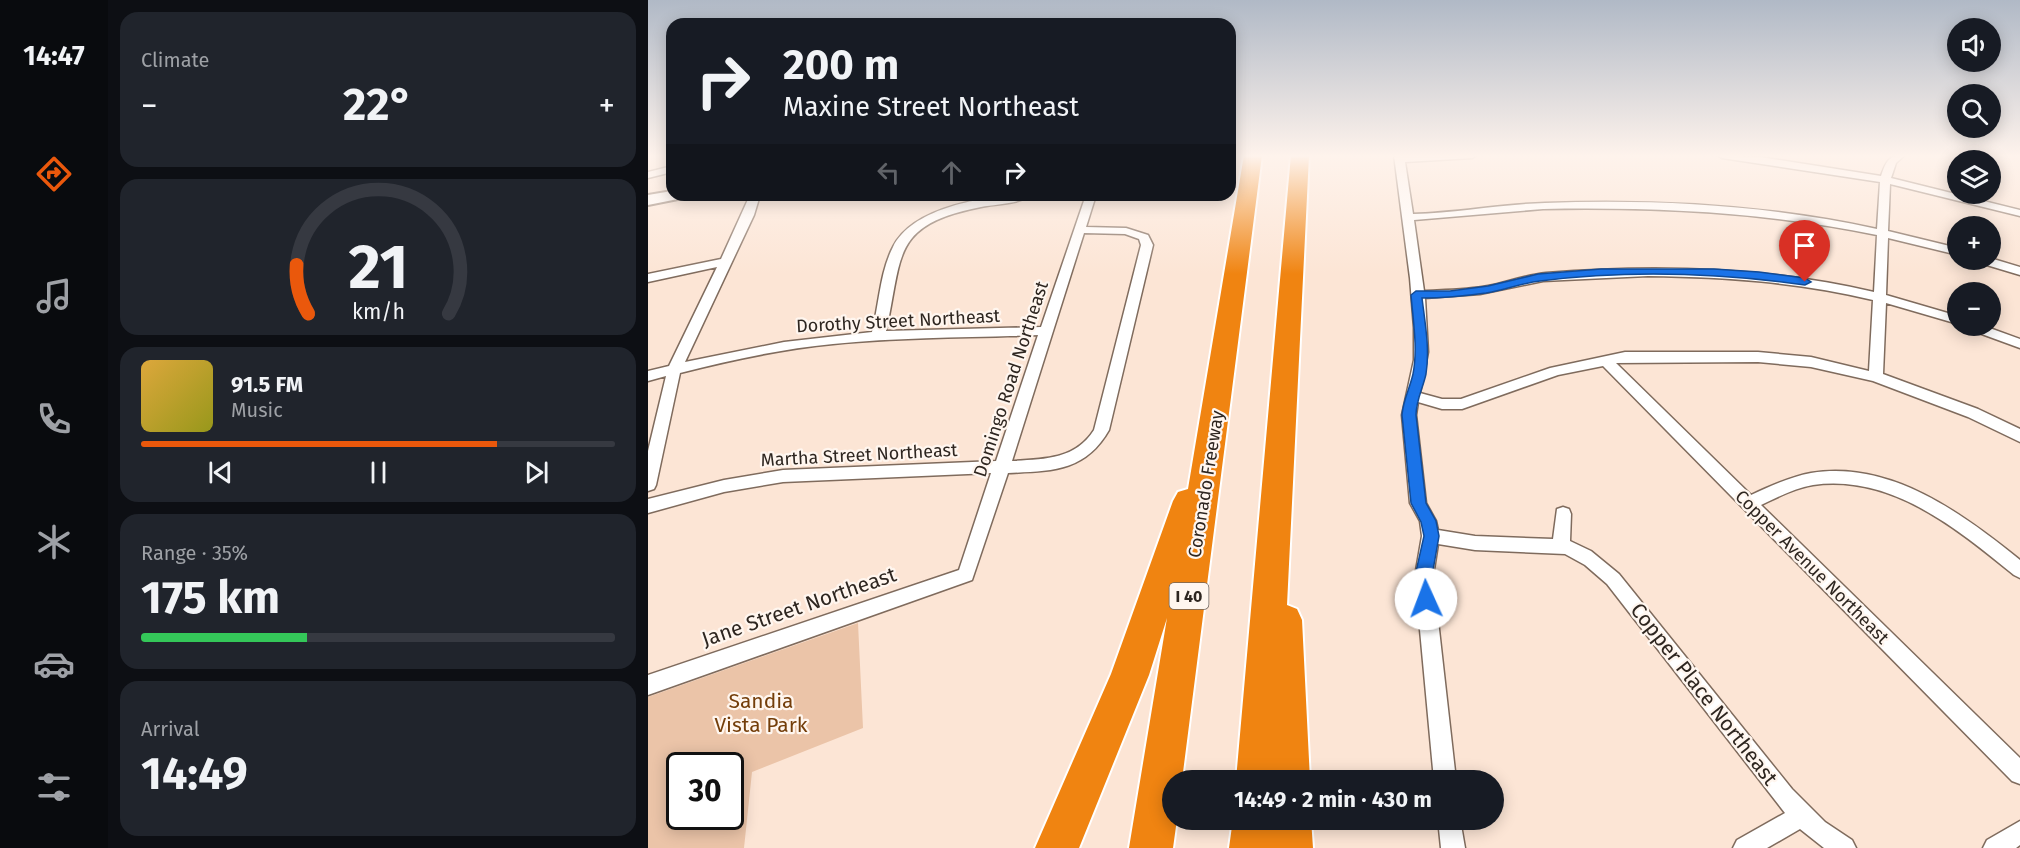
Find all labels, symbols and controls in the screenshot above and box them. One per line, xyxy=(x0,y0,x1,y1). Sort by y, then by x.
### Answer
map controls xyxy=(1947,18,2001,336)
button: sound xyxy=(1947,18,2001,72)
text: 14:47 xyxy=(23,40,85,72)
text: 200 m xyxy=(783,40,899,90)
icon: right xyxy=(684,42,762,120)
text: Climate xyxy=(141,48,209,72)
text: 22° xyxy=(343,78,413,132)
button: search xyxy=(1947,84,2001,138)
text: − xyxy=(141,86,158,126)
text: + xyxy=(599,86,615,126)
text: Maxine Street Northeast xyxy=(783,91,1079,123)
button: layers xyxy=(1947,150,2001,204)
icon: directions xyxy=(33,153,75,195)
icon: left xyxy=(872,156,905,189)
icon: ahead xyxy=(935,156,968,189)
icon: right xyxy=(998,156,1031,189)
button: + xyxy=(1947,216,2001,270)
pin xyxy=(1779,220,1830,282)
icon: arrive xyxy=(1788,229,1821,262)
text: 21 xyxy=(348,230,408,305)
icon: music xyxy=(33,275,75,317)
street label: Domingo Road Northeast xyxy=(969,278,1053,480)
button: − xyxy=(1947,282,2001,336)
text: km/h xyxy=(351,299,405,325)
street label: Dorothy Street Northeast xyxy=(796,305,1001,337)
text: 91.5 FM xyxy=(231,371,303,398)
icon: phone xyxy=(33,398,75,440)
text: Music xyxy=(231,398,283,422)
street label: Coronado Freeway xyxy=(1183,409,1229,559)
street label: Martha Street Northeast xyxy=(760,439,958,471)
icon: previous xyxy=(204,456,237,489)
icon: pause xyxy=(362,456,395,489)
icon: next xyxy=(520,456,553,489)
street label: Copper Avenue Northeast xyxy=(1730,485,1894,649)
icon: climate xyxy=(33,521,75,563)
text: Range · 35% xyxy=(141,541,248,565)
street label: Jane Street Northeast xyxy=(698,561,900,653)
position arrow xyxy=(1394,567,1458,631)
text: 175 km xyxy=(141,571,280,625)
road number: I 40 xyxy=(1170,583,1208,609)
street label: Copper Place Northeast xyxy=(1625,598,1784,791)
icon: car xyxy=(33,643,75,685)
park label: Sandia Vista Park xyxy=(714,688,808,738)
text: Arrival xyxy=(141,717,200,741)
text: 14:49 xyxy=(141,747,248,801)
speed limit sign: 30 xyxy=(666,752,744,830)
icon: filters xyxy=(33,766,75,808)
text: 14:49 · 2 min · 430 m xyxy=(1234,786,1432,813)

